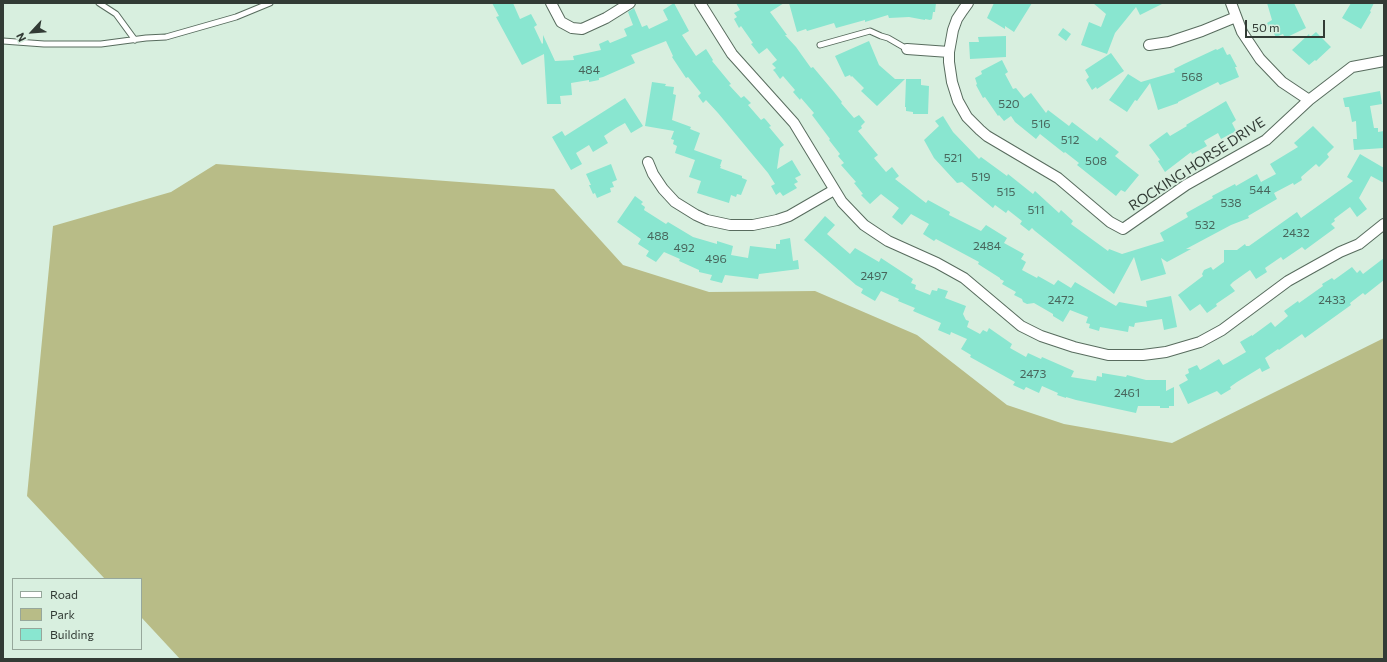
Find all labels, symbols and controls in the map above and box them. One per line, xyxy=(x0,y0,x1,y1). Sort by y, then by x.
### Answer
north arrow xyxy=(12,12,52,52)
scale bar xyxy=(1247,12,1327,38)
text: 50 m xyxy=(1252,20,1280,34)
text: N xyxy=(13,31,28,44)
house number: 484 xyxy=(578,63,600,77)
house number: 568 xyxy=(1181,70,1203,84)
house number: 520 xyxy=(998,97,1020,111)
street label: ROCKING HORSE DRIVE xyxy=(1126,114,1268,214)
house number: 516 xyxy=(1031,117,1051,131)
house number: 512 xyxy=(1061,133,1079,147)
house number: 521 xyxy=(944,151,962,165)
house number: 508 xyxy=(1085,154,1107,168)
house number: 519 xyxy=(971,170,991,184)
house number: 544 xyxy=(1249,183,1271,197)
house number: 515 xyxy=(997,185,1015,199)
house number: 538 xyxy=(1220,196,1242,210)
house number: 511 xyxy=(1027,203,1045,217)
house number: 532 xyxy=(1195,218,1215,232)
house number: 2432 xyxy=(1282,226,1310,240)
house number: 488 xyxy=(647,229,669,243)
house number: 2484 xyxy=(973,239,1001,253)
house number: 492 xyxy=(673,241,695,255)
house number: 496 xyxy=(705,252,727,266)
house number: 2497 xyxy=(860,269,888,283)
house number: 2472 xyxy=(1048,293,1074,307)
house number: 2433 xyxy=(1318,293,1346,307)
house number: 2473 xyxy=(1020,367,1046,381)
house number: 2461 xyxy=(1114,386,1140,400)
legend xyxy=(12,578,142,650)
text: Road xyxy=(50,587,78,601)
text: Park xyxy=(50,607,75,621)
text: Building xyxy=(50,627,94,641)

